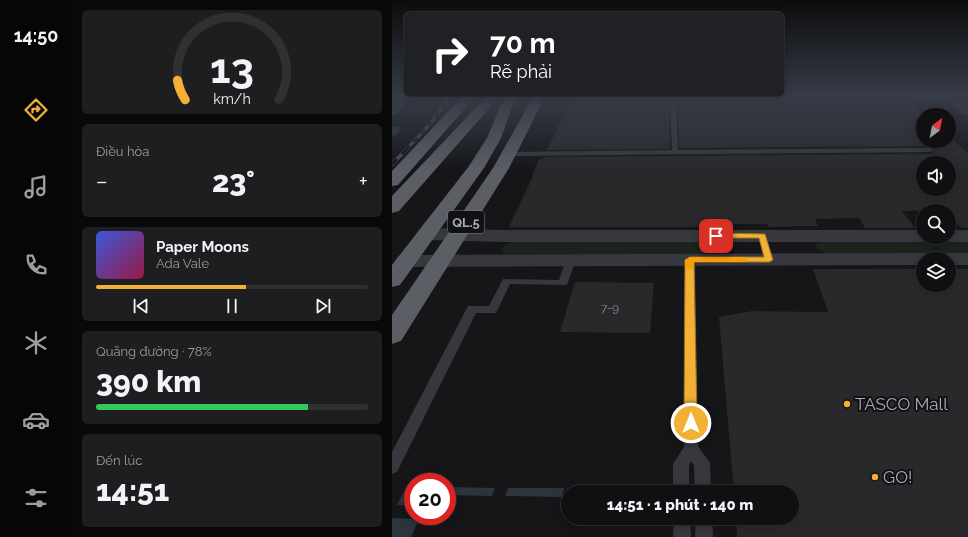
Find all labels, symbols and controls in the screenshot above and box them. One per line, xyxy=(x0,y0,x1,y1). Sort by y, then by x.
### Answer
text: 14:50 xyxy=(14,25,58,46)
text: 70 m xyxy=(490,27,556,60)
icon: right xyxy=(424,28,476,80)
text: 13 xyxy=(210,44,254,93)
text: Rẽ phải xyxy=(490,61,552,82)
text: km/h xyxy=(213,91,251,107)
icon: directions xyxy=(22,96,50,124)
north arrow xyxy=(916,108,956,148)
map controls xyxy=(916,108,956,292)
text: Điều hòa xyxy=(96,144,149,159)
button: sound xyxy=(916,156,956,196)
text: 23° xyxy=(212,164,255,199)
text: − xyxy=(96,168,108,194)
text: + xyxy=(359,168,368,194)
icon: music xyxy=(22,173,50,201)
button: search xyxy=(916,204,956,244)
road number: QL.5 xyxy=(448,211,484,233)
pin xyxy=(699,219,733,253)
icon: arrive xyxy=(705,225,727,247)
text: Paper Moons xyxy=(156,238,249,256)
icon: phone xyxy=(22,251,50,279)
button: layers xyxy=(916,252,956,292)
text: Ada Vale xyxy=(156,256,209,271)
icon: previous xyxy=(130,295,152,317)
icon: pause xyxy=(221,295,243,317)
icon: next xyxy=(312,295,334,317)
house number: 7-9 xyxy=(601,301,619,315)
icon: climate xyxy=(22,329,50,357)
text: Quãng đường · 78% xyxy=(96,344,212,359)
text: 390 km xyxy=(96,364,201,399)
place label: TASCO Mall xyxy=(855,394,948,414)
marker: TASCO Mall xyxy=(842,399,852,409)
position arrow xyxy=(670,402,712,444)
icon: car xyxy=(22,406,50,434)
text: Đến lúc xyxy=(96,453,142,468)
place label: GO! xyxy=(883,467,912,487)
marker: GO! xyxy=(870,472,880,482)
text: 14:51 xyxy=(96,473,169,508)
speed limit sign: 20 xyxy=(404,473,456,525)
icon: filters xyxy=(22,484,50,512)
text: 14:51 · 1 phút · 140 m xyxy=(607,496,753,514)

